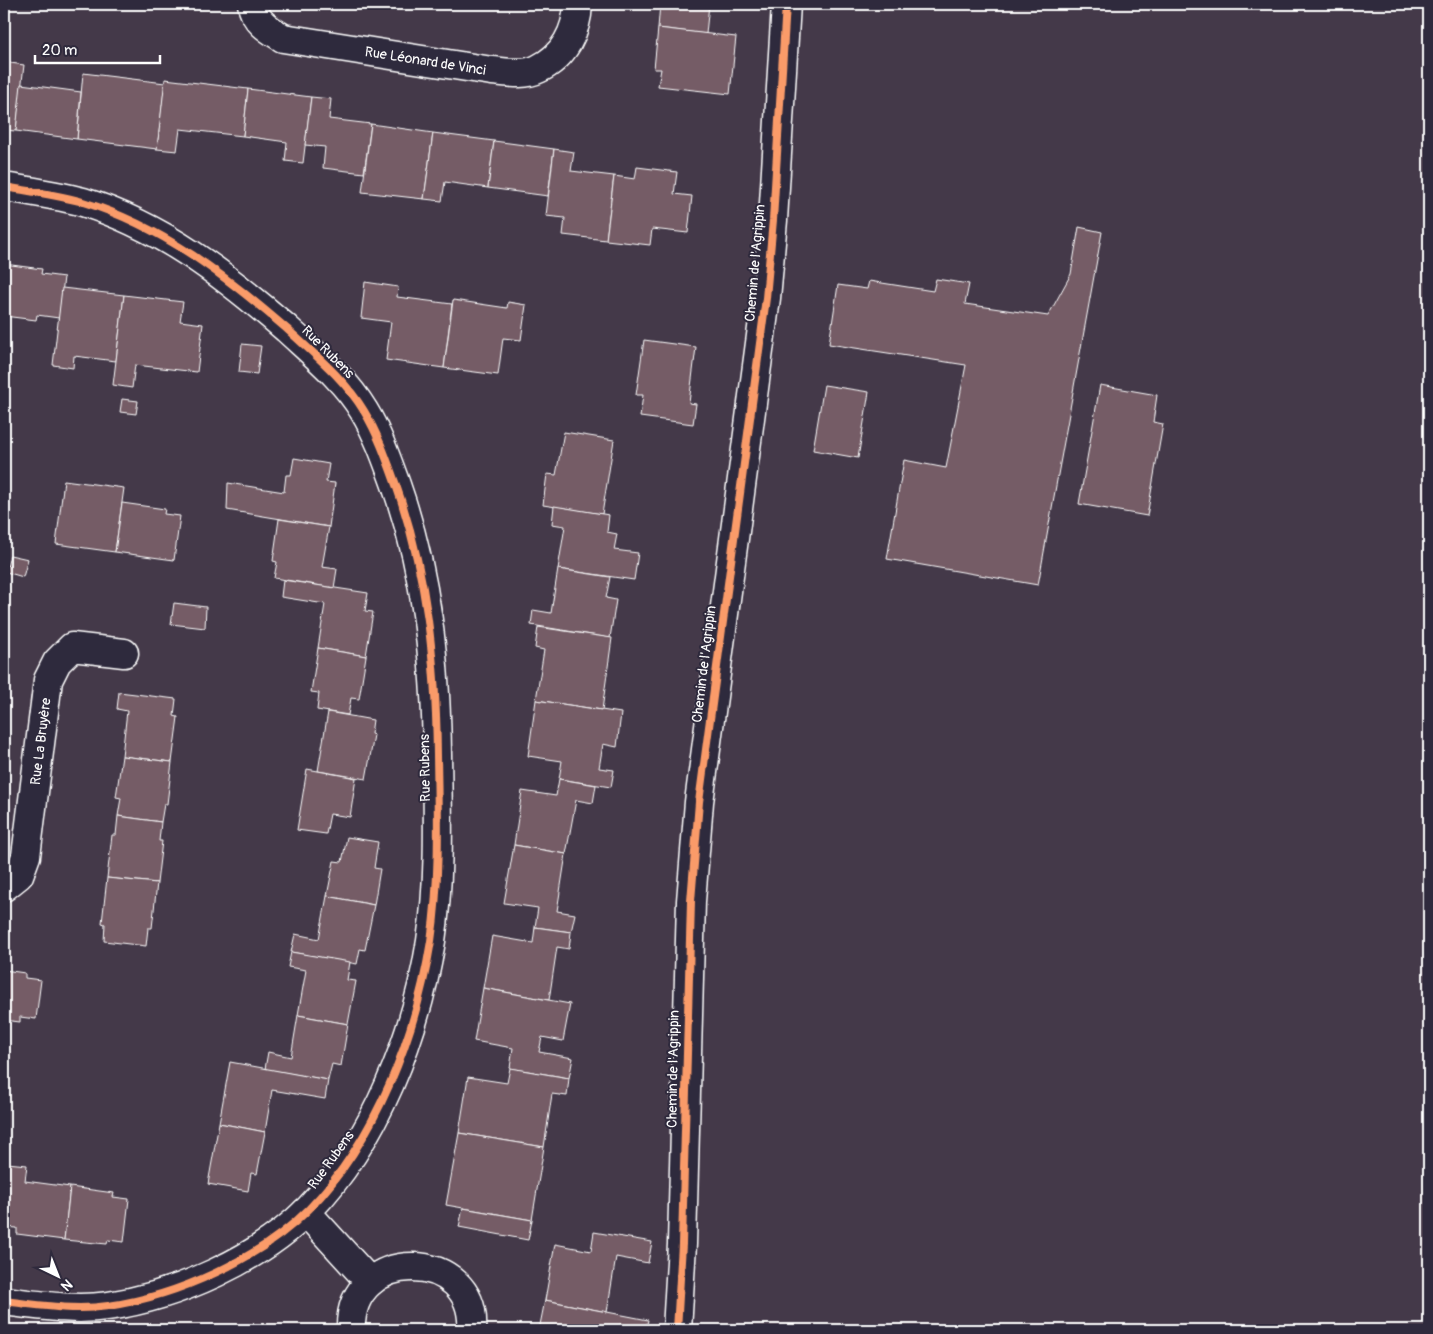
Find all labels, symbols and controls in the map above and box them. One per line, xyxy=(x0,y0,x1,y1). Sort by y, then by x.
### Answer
scale bar xyxy=(35,32,160,64)
text: 20 m xyxy=(42,41,77,60)
street label: Rue Léonard de Vinci xyxy=(364,43,488,79)
street label: Chemin de l'Agrippin xyxy=(741,203,769,322)
street label: Rue Rubens xyxy=(298,322,358,382)
street label: Chemin de l'Agrippin xyxy=(688,604,720,724)
street label: Rue La Bruyère xyxy=(26,697,54,786)
street label: Rue Rubens xyxy=(416,733,434,802)
street label: Chemin de l'Agrippin xyxy=(663,1010,683,1128)
street label: Rue Rubens xyxy=(304,1127,358,1192)
north arrow xyxy=(32,1252,82,1302)
text: N xyxy=(57,1276,76,1295)

